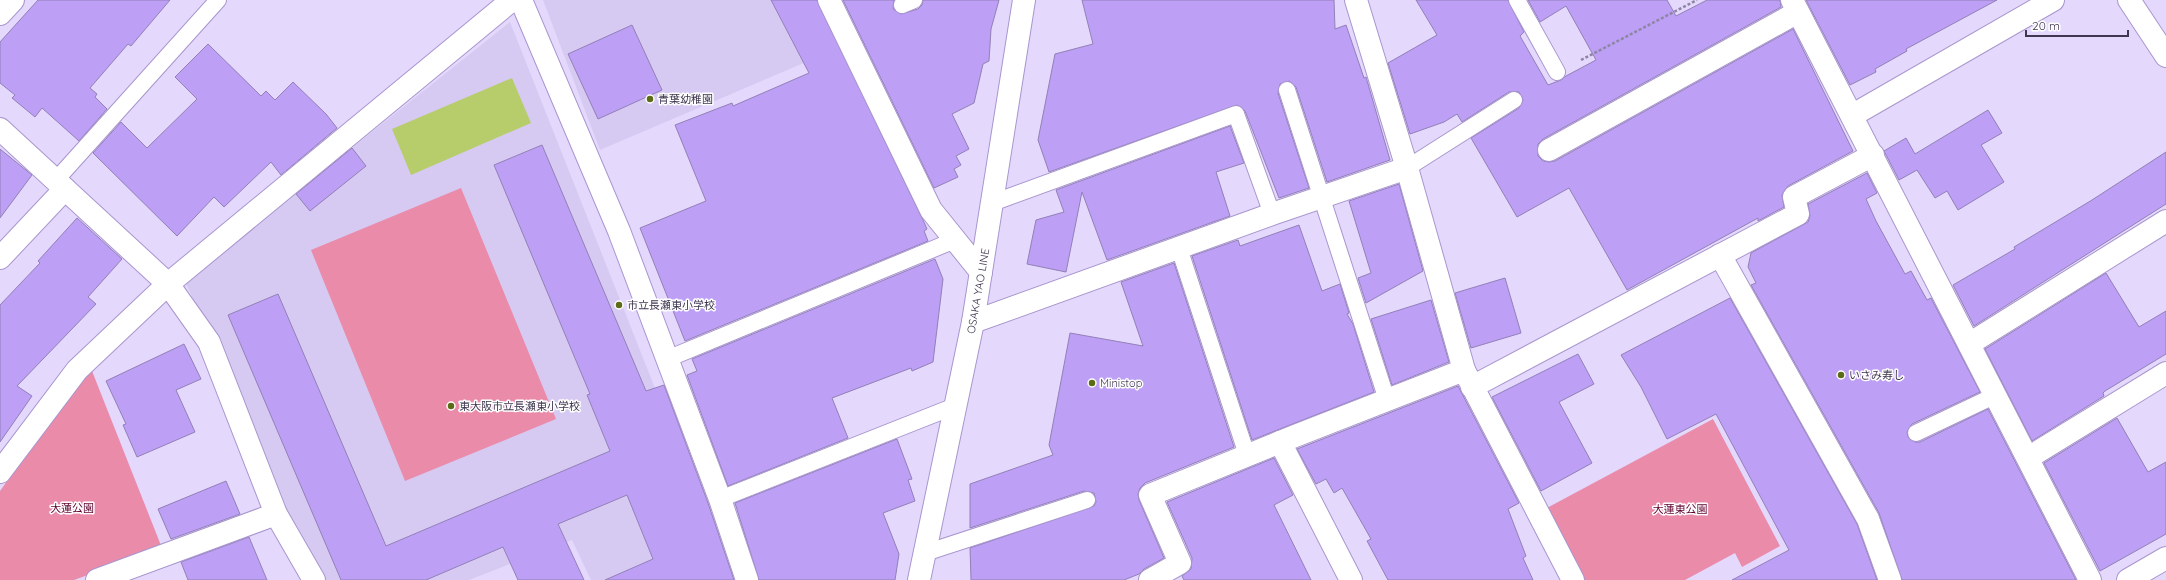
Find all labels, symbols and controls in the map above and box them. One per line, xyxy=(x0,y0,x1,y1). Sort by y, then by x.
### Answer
scale bar xyxy=(2026,12,2128,38)
text: 20 m xyxy=(2032,18,2060,33)
place label: 青葉幼稚園 xyxy=(658,92,713,106)
marker: 青葉幼稚園 xyxy=(645,94,655,104)
street label: OSAKA YAO LINE xyxy=(964,247,992,335)
place label: 市立長瀬東小学校 xyxy=(627,298,715,312)
marker: 市立長瀬東小学校 xyxy=(614,300,624,310)
place label: いさみ寿し xyxy=(1849,368,1904,382)
marker: いさみ寿し xyxy=(1836,370,1846,380)
place label: Ministop xyxy=(1100,376,1143,390)
marker: Ministop xyxy=(1087,378,1097,388)
place label: 東大阪市立長瀬東小学校 xyxy=(459,399,580,413)
marker: 東大阪市立長瀬東小学校 xyxy=(446,401,456,411)
park label: 大蓮公園 xyxy=(50,501,94,515)
park label: 大蓮東公園 xyxy=(1653,502,1708,516)

